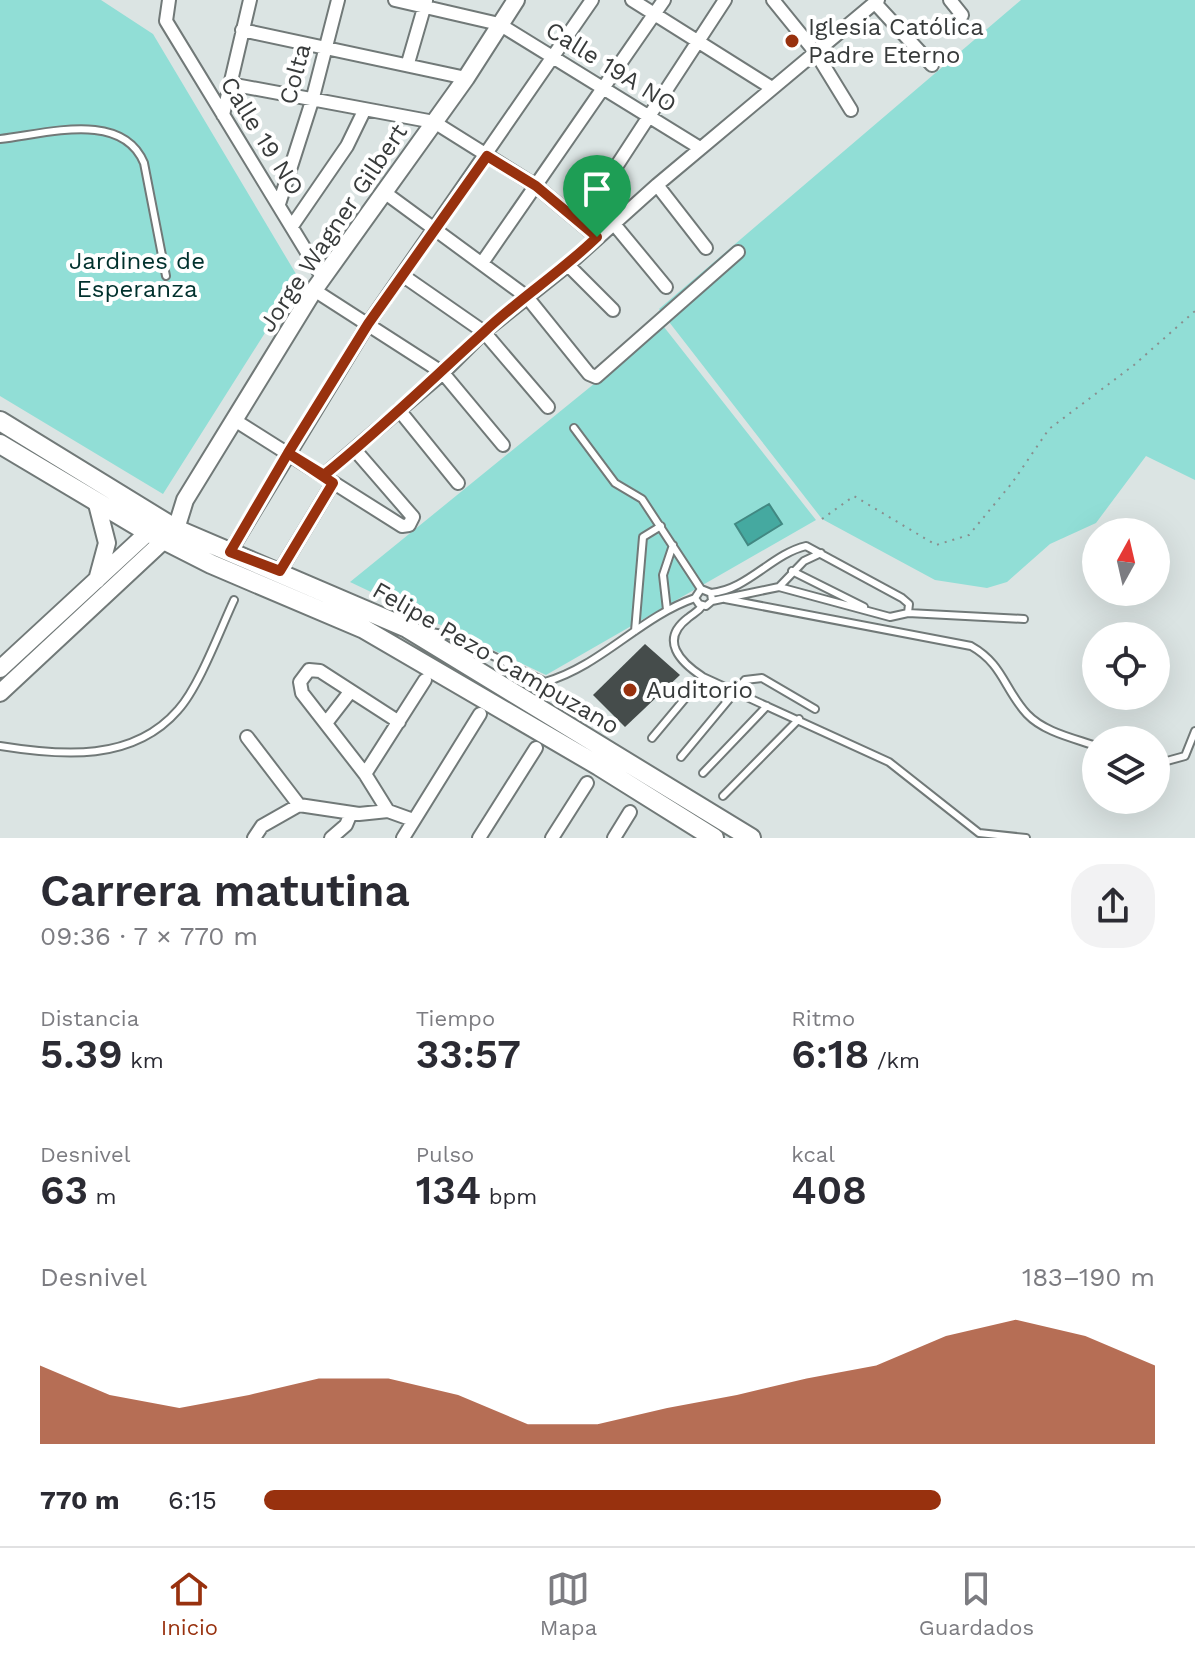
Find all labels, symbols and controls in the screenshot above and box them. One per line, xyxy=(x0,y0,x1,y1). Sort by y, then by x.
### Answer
place label: Iglesia Católica Padre Eterno xyxy=(808,13,984,69)
street label: Calle 19A NO xyxy=(540,16,682,118)
marker: Iglesia Católica Padre Eterno xyxy=(783,32,801,50)
street label: Colta xyxy=(274,41,316,107)
street label: Calle 19 NO xyxy=(215,72,309,200)
street label: Jorge Wagner Gilbert xyxy=(253,119,413,337)
pin xyxy=(563,155,631,237)
icon: arrive xyxy=(575,167,619,211)
park label: Jardines de Esperanza xyxy=(69,247,205,303)
north arrow xyxy=(1082,518,1170,606)
map controls xyxy=(1082,518,1170,814)
street label: Felipe Pezo Campuzano xyxy=(368,576,624,740)
button: locate xyxy=(1082,622,1170,710)
place label: Auditorio xyxy=(646,676,753,704)
marker: Auditorio xyxy=(621,681,639,699)
button: layers xyxy=(1082,726,1170,814)
button: share xyxy=(1071,864,1155,948)
text: Carrera matutina xyxy=(40,865,410,917)
text: 09:36 · 7 × 770 m xyxy=(40,921,258,951)
text: Distancia xyxy=(40,1006,139,1031)
text: Tiempo xyxy=(416,1006,495,1031)
text: Ritmo xyxy=(791,1006,855,1031)
text: 5.39 xyxy=(40,1031,123,1078)
text: 33:57 xyxy=(416,1031,521,1078)
text: 6:18 xyxy=(791,1031,869,1078)
text: km xyxy=(123,1048,164,1073)
text: /km xyxy=(869,1048,920,1073)
text: Desnivel xyxy=(40,1142,131,1167)
text: Pulso xyxy=(416,1142,474,1167)
text: kcal xyxy=(791,1142,835,1167)
text: 63 xyxy=(40,1167,88,1214)
text: 134 xyxy=(416,1167,481,1214)
text: 408 xyxy=(791,1167,867,1214)
text: m xyxy=(88,1184,117,1209)
text: bpm xyxy=(481,1184,537,1209)
text: Desnivel xyxy=(40,1262,147,1292)
text: 183–190 m xyxy=(1022,1262,1155,1292)
text: 770 m xyxy=(40,1485,120,1515)
text: 6:15 xyxy=(168,1485,217,1515)
tab: Inicio xyxy=(161,1567,218,1640)
tab: Mapa xyxy=(540,1567,597,1640)
tab: Guardados xyxy=(919,1567,1034,1640)

